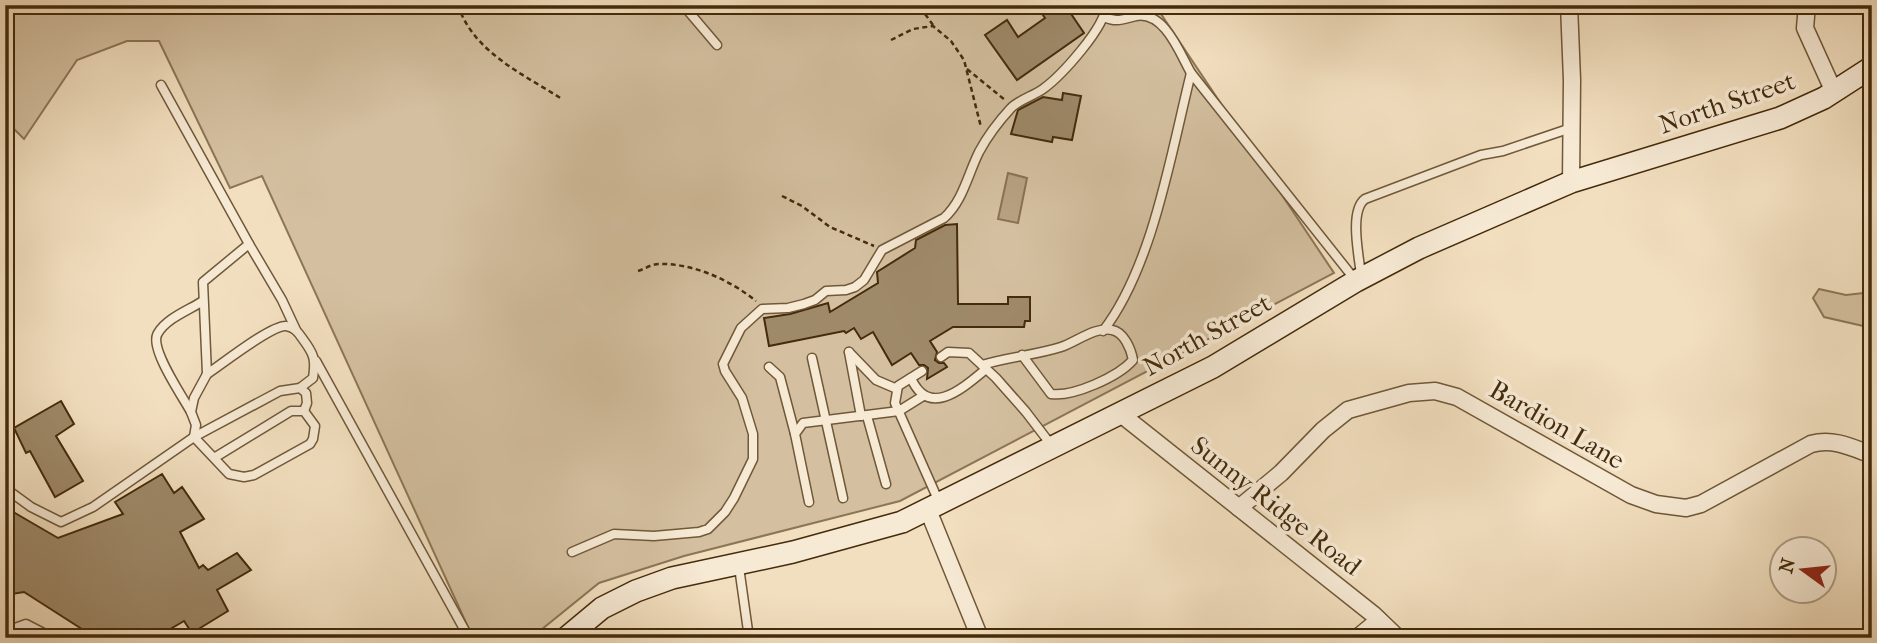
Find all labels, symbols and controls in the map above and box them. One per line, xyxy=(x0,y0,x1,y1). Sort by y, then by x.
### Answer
street label: North Street xyxy=(1655,65,1800,141)
street label: North Street xyxy=(1138,287,1277,383)
street label: Bardion Lane xyxy=(1484,374,1630,476)
street label: Sunny Ridge Road xyxy=(1185,430,1368,583)
north arrow xyxy=(1769,534,1839,604)
text: N xyxy=(1775,555,1800,576)

